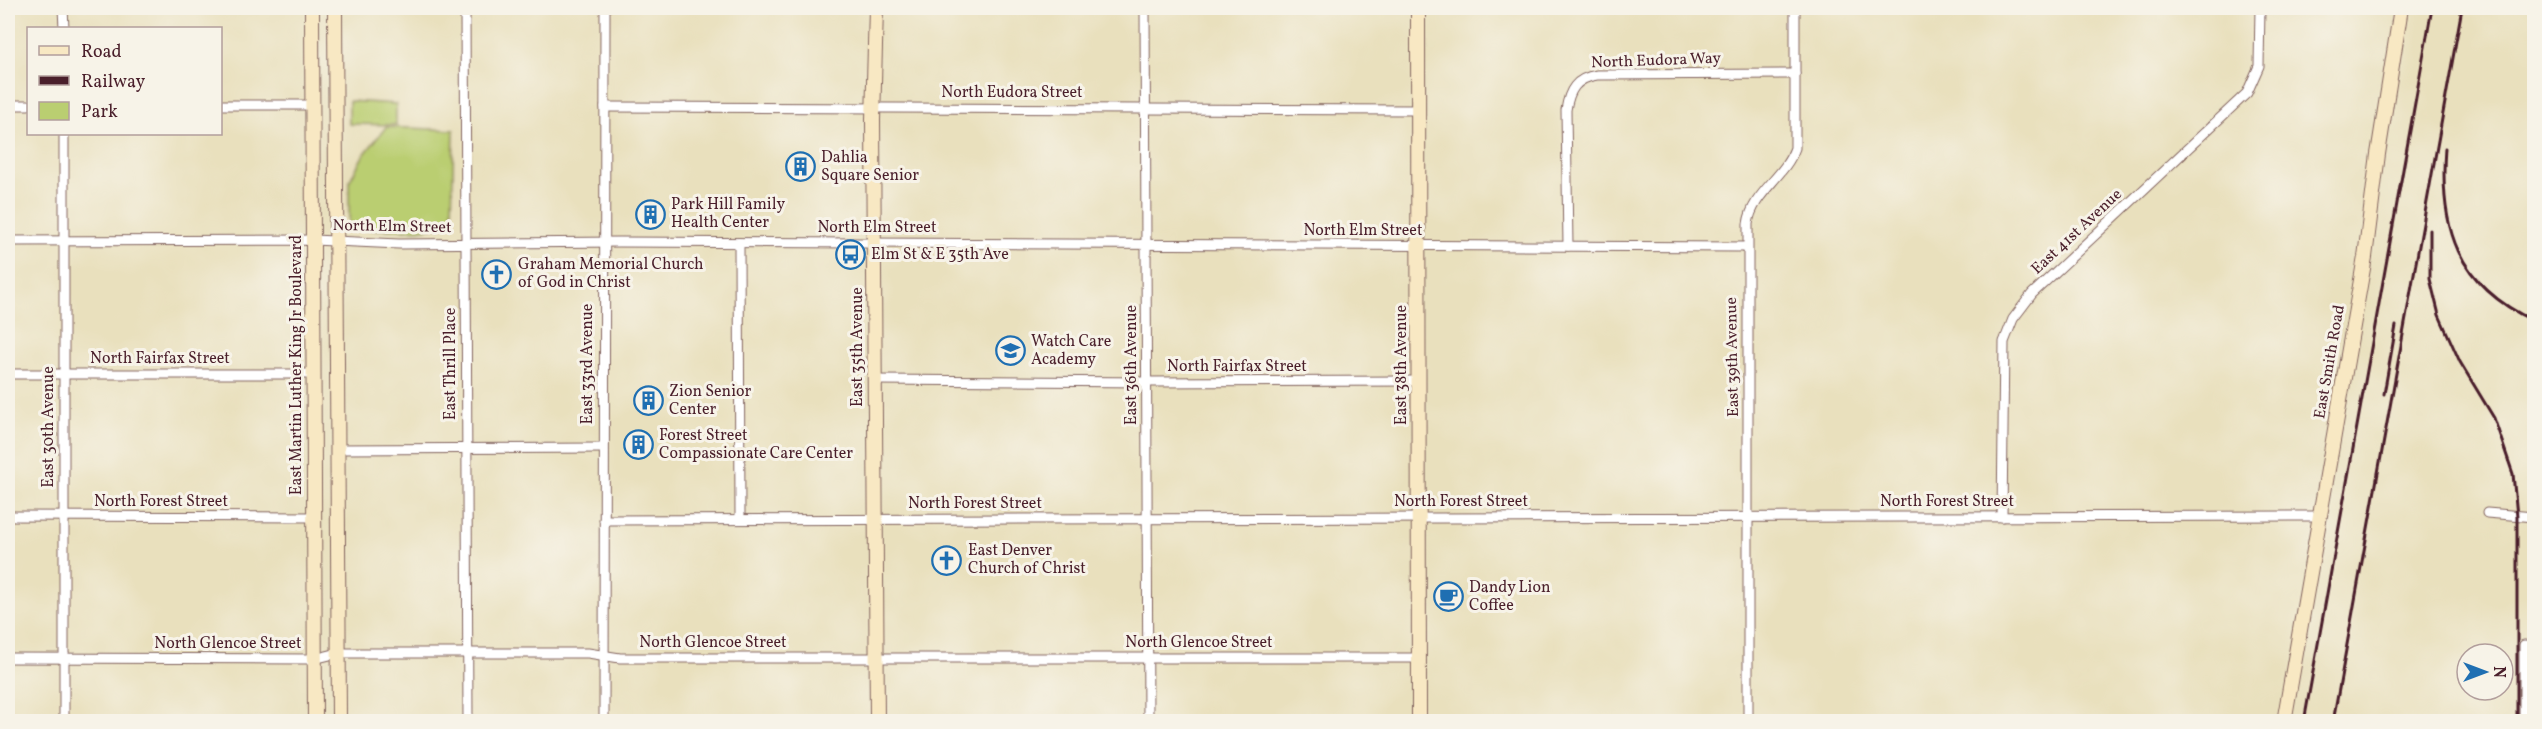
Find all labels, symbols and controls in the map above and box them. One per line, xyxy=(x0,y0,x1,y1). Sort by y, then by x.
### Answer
legend xyxy=(27,27,222,135)
text: Road xyxy=(81,40,122,65)
street label: North Eudora Way xyxy=(1591,48,1722,74)
text: Railway xyxy=(81,70,145,95)
street label: North Eudora Street xyxy=(941,82,1083,104)
text: Park xyxy=(81,100,118,125)
place label: Dahlia Square Senior xyxy=(821,147,919,187)
building icon: Dahlia Square Senior xyxy=(784,151,816,183)
street label: East 41st Avenue xyxy=(2027,184,2127,280)
place label: Park Hill Family Health Center xyxy=(671,194,785,234)
building icon: Park Hill Family Health Center xyxy=(634,198,666,230)
street label: North Elm Street xyxy=(332,215,452,239)
street label: North Elm Street xyxy=(817,217,937,239)
street label: North Elm Street xyxy=(1303,220,1423,242)
street label: East Martin Luther King Jr Boulevard xyxy=(286,235,308,495)
bus stop icon: Elm St & E 35th Ave xyxy=(834,239,866,271)
place label: Elm St & E 35th Ave xyxy=(871,244,1009,266)
place label: Graham Memorial Church of God in Christ xyxy=(518,254,704,294)
church icon: Graham Memorial Church of God in Christ xyxy=(481,258,513,290)
street label: East 35th Avenue xyxy=(847,287,869,407)
street label: East 39th Avenue xyxy=(1721,297,1745,417)
street label: East Smith Road xyxy=(2309,303,2351,421)
street label: East 33rd Avenue xyxy=(577,304,599,424)
street label: East 36th Avenue xyxy=(1121,305,1143,425)
street label: East 38th Avenue xyxy=(1391,305,1413,425)
street label: East Thrill Place xyxy=(440,308,462,420)
place label: Watch Care Academy xyxy=(1031,331,1111,371)
school or university icon: Watch Care Academy xyxy=(994,335,1026,367)
street label: North Fairfax Street xyxy=(90,348,230,370)
street label: North Fairfax Street xyxy=(1167,356,1307,378)
street label: East 30th Avenue xyxy=(38,366,60,488)
place label: Zion Senior Center xyxy=(669,381,751,421)
building icon: Zion Senior Center xyxy=(632,385,664,417)
place label: Forest Street Compassionate Care Center xyxy=(659,425,853,465)
building icon: Forest Street Compassionate Care Center xyxy=(622,429,654,461)
street label: North Forest Street xyxy=(94,491,228,513)
street label: North Forest Street xyxy=(1394,491,1528,513)
street label: North Forest Street xyxy=(1880,491,2014,513)
street label: North Forest Street xyxy=(908,493,1042,515)
place label: East Denver Church of Christ xyxy=(968,540,1086,580)
church icon: East Denver Church of Christ xyxy=(931,544,963,576)
place label: Dandy Lion Coffee xyxy=(1469,577,1550,617)
cafe icon: Dandy Lion Coffee xyxy=(1432,581,1464,613)
street label: North Glencoe Street xyxy=(639,632,787,654)
street label: North Glencoe Street xyxy=(1125,632,1273,654)
street label: North Glencoe Street xyxy=(154,633,302,655)
north arrow xyxy=(2455,642,2515,702)
text: N xyxy=(2487,666,2509,678)

